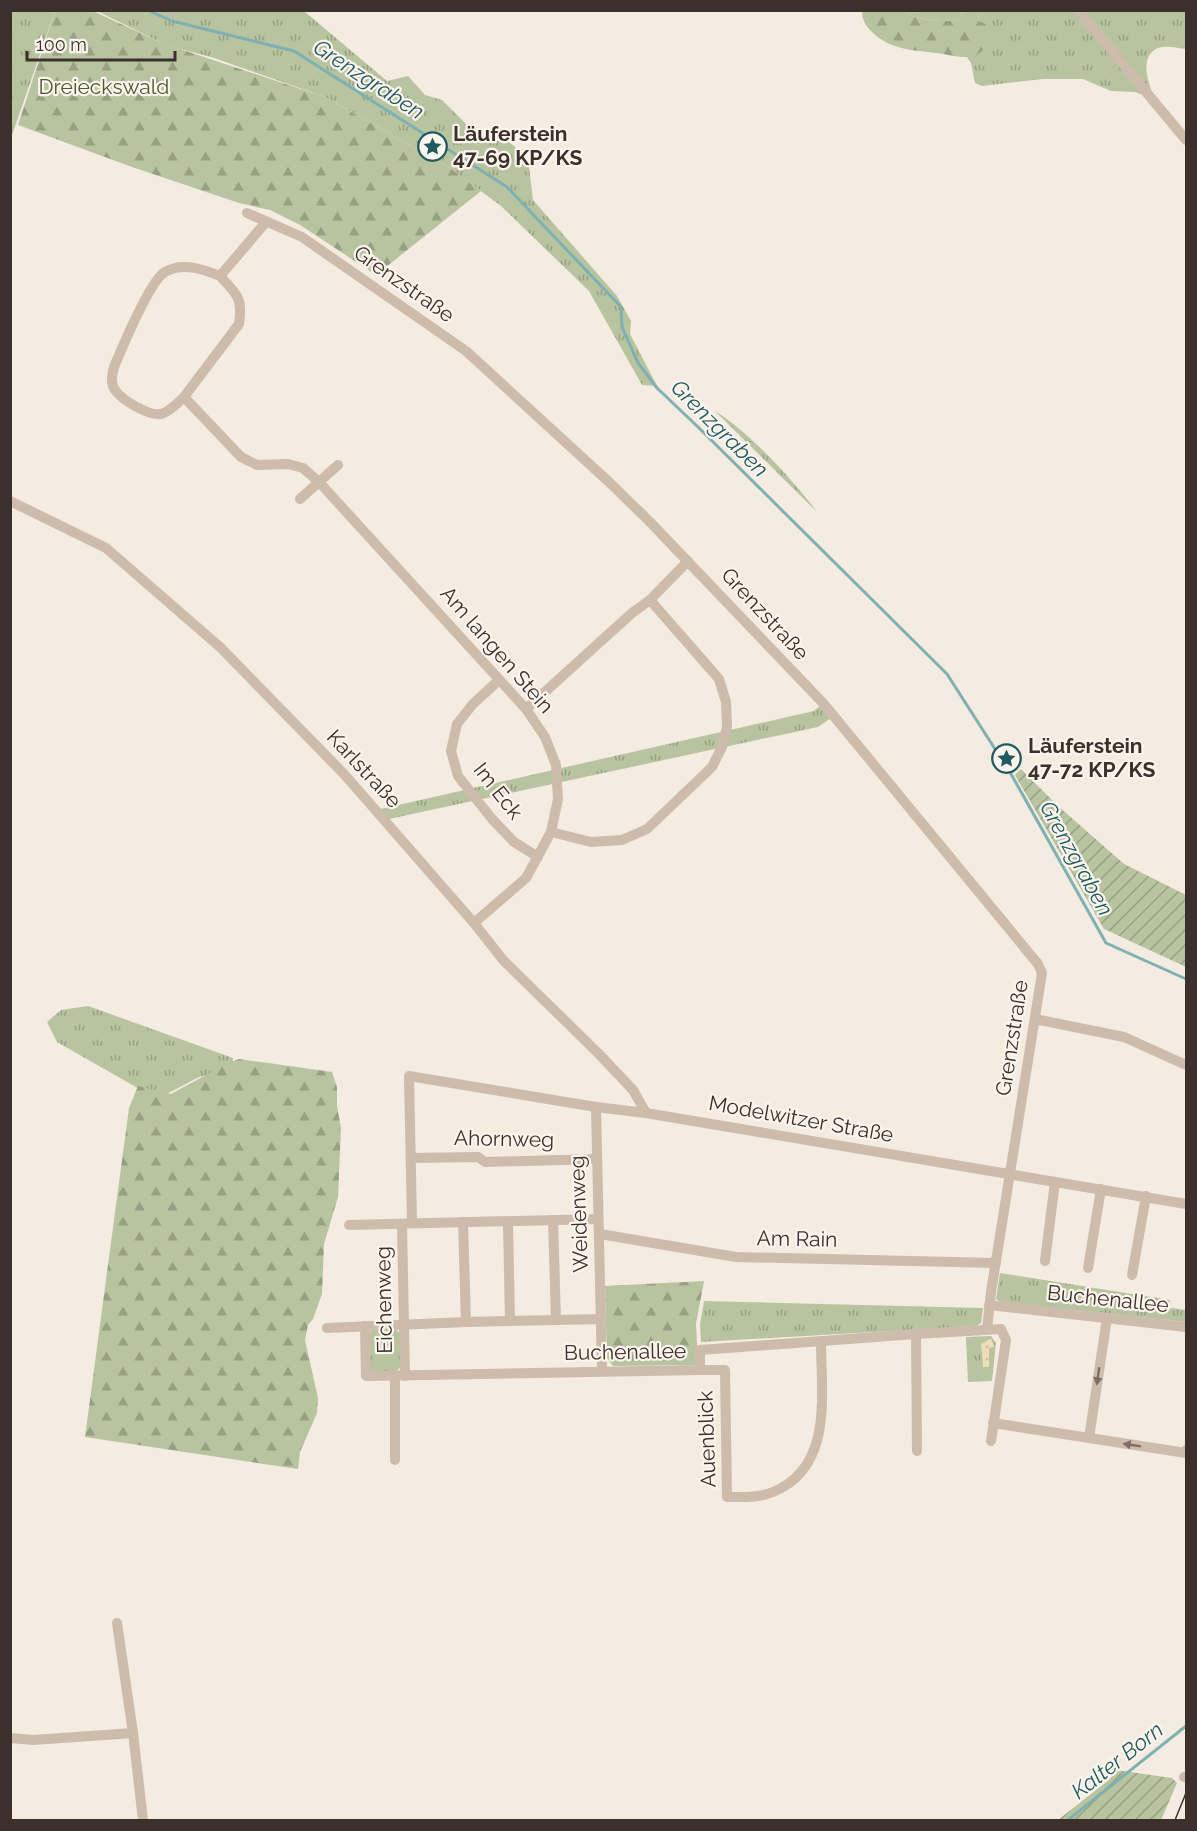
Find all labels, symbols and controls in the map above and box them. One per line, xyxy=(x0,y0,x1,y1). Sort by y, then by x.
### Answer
scale bar xyxy=(27,24,176,62)
text: 100 m xyxy=(36,34,87,55)
water label: Grenzgraben xyxy=(309,34,429,124)
park label: Dreieckswald xyxy=(39,74,169,99)
place label: Läuferstein 47-69 KP/KS xyxy=(453,121,582,170)
place icon: Läuferstein 47-69 KP/KS xyxy=(416,130,448,162)
street label: Grenzstraße xyxy=(349,240,459,327)
water label: Grenzgraben xyxy=(666,374,774,482)
street label: Grenzstraße xyxy=(716,562,814,665)
street label: Am langen Stein xyxy=(436,581,559,718)
street label: Karlstraße xyxy=(322,724,407,813)
place label: Läuferstein 47-72 KP/KS xyxy=(1028,733,1156,782)
place icon: Läuferstein 47-72 KP/KS xyxy=(991,742,1023,774)
street label: Im Eck xyxy=(469,757,528,824)
water label: Grenzgraben xyxy=(1035,796,1119,920)
street label: Grenzstraße xyxy=(990,978,1033,1098)
street label: Modelwitzer Straße xyxy=(707,1090,895,1147)
street label: Ahornweg xyxy=(454,1125,554,1152)
street label: Weidenweg xyxy=(564,1155,593,1273)
street label: Am Rain xyxy=(756,1225,838,1252)
street label: Eichenweg xyxy=(370,1246,397,1354)
street label: Buchenallee xyxy=(1046,1280,1170,1317)
street label: Buchenallee xyxy=(564,1338,686,1365)
one-way arrow xyxy=(1093,1367,1102,1386)
street label: Auenblick xyxy=(692,1390,721,1488)
one-way arrow xyxy=(1122,1440,1141,1449)
water label: Kalter Born xyxy=(1066,1716,1168,1804)

